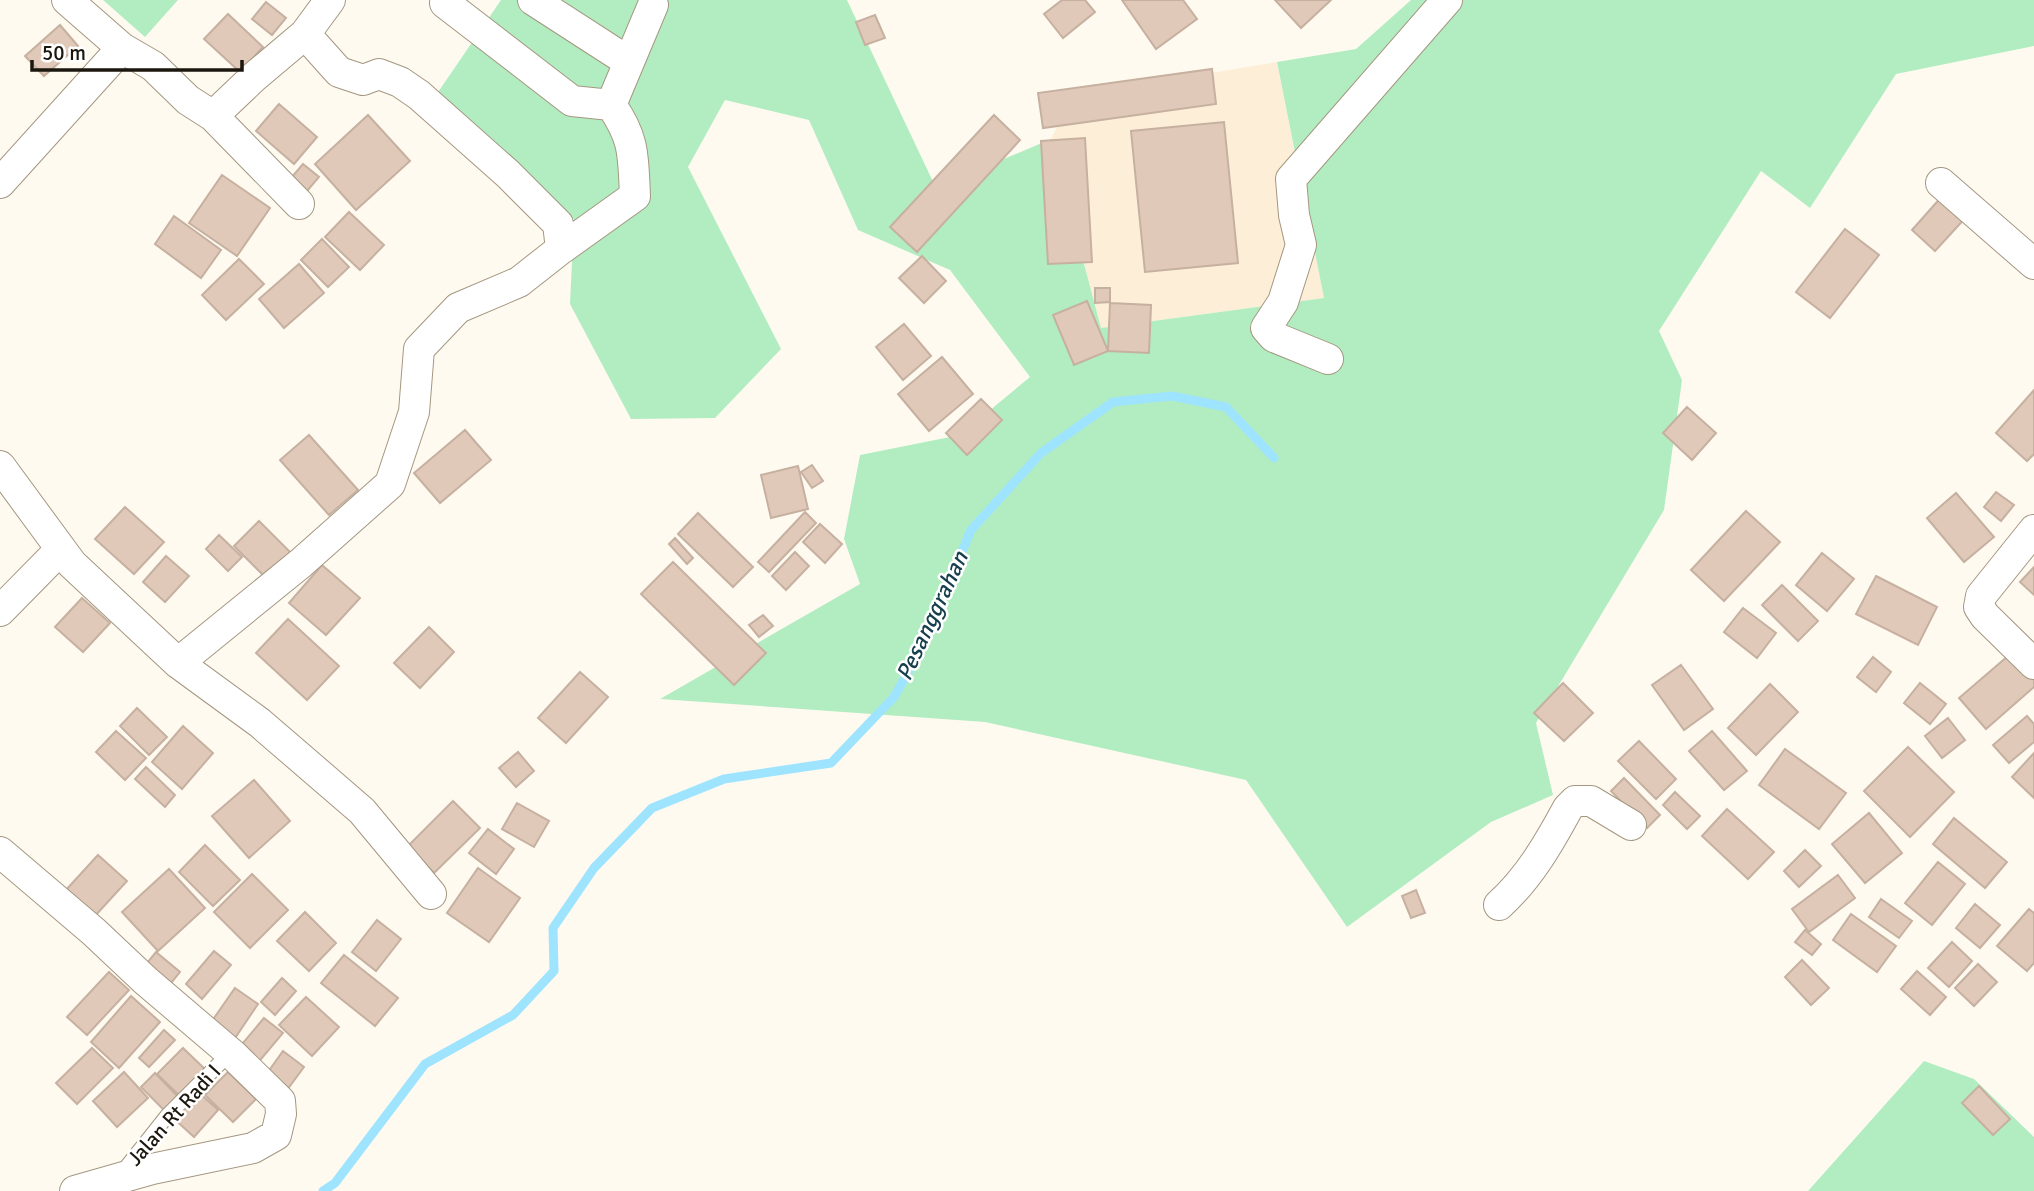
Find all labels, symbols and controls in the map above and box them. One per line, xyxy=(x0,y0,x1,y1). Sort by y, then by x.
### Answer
scale bar xyxy=(32,28,242,72)
text: 50 m xyxy=(42,40,86,66)
water label: Pesanggrahan xyxy=(889,545,975,685)
street label: Jalan Rt Radi I xyxy=(122,1059,226,1171)

